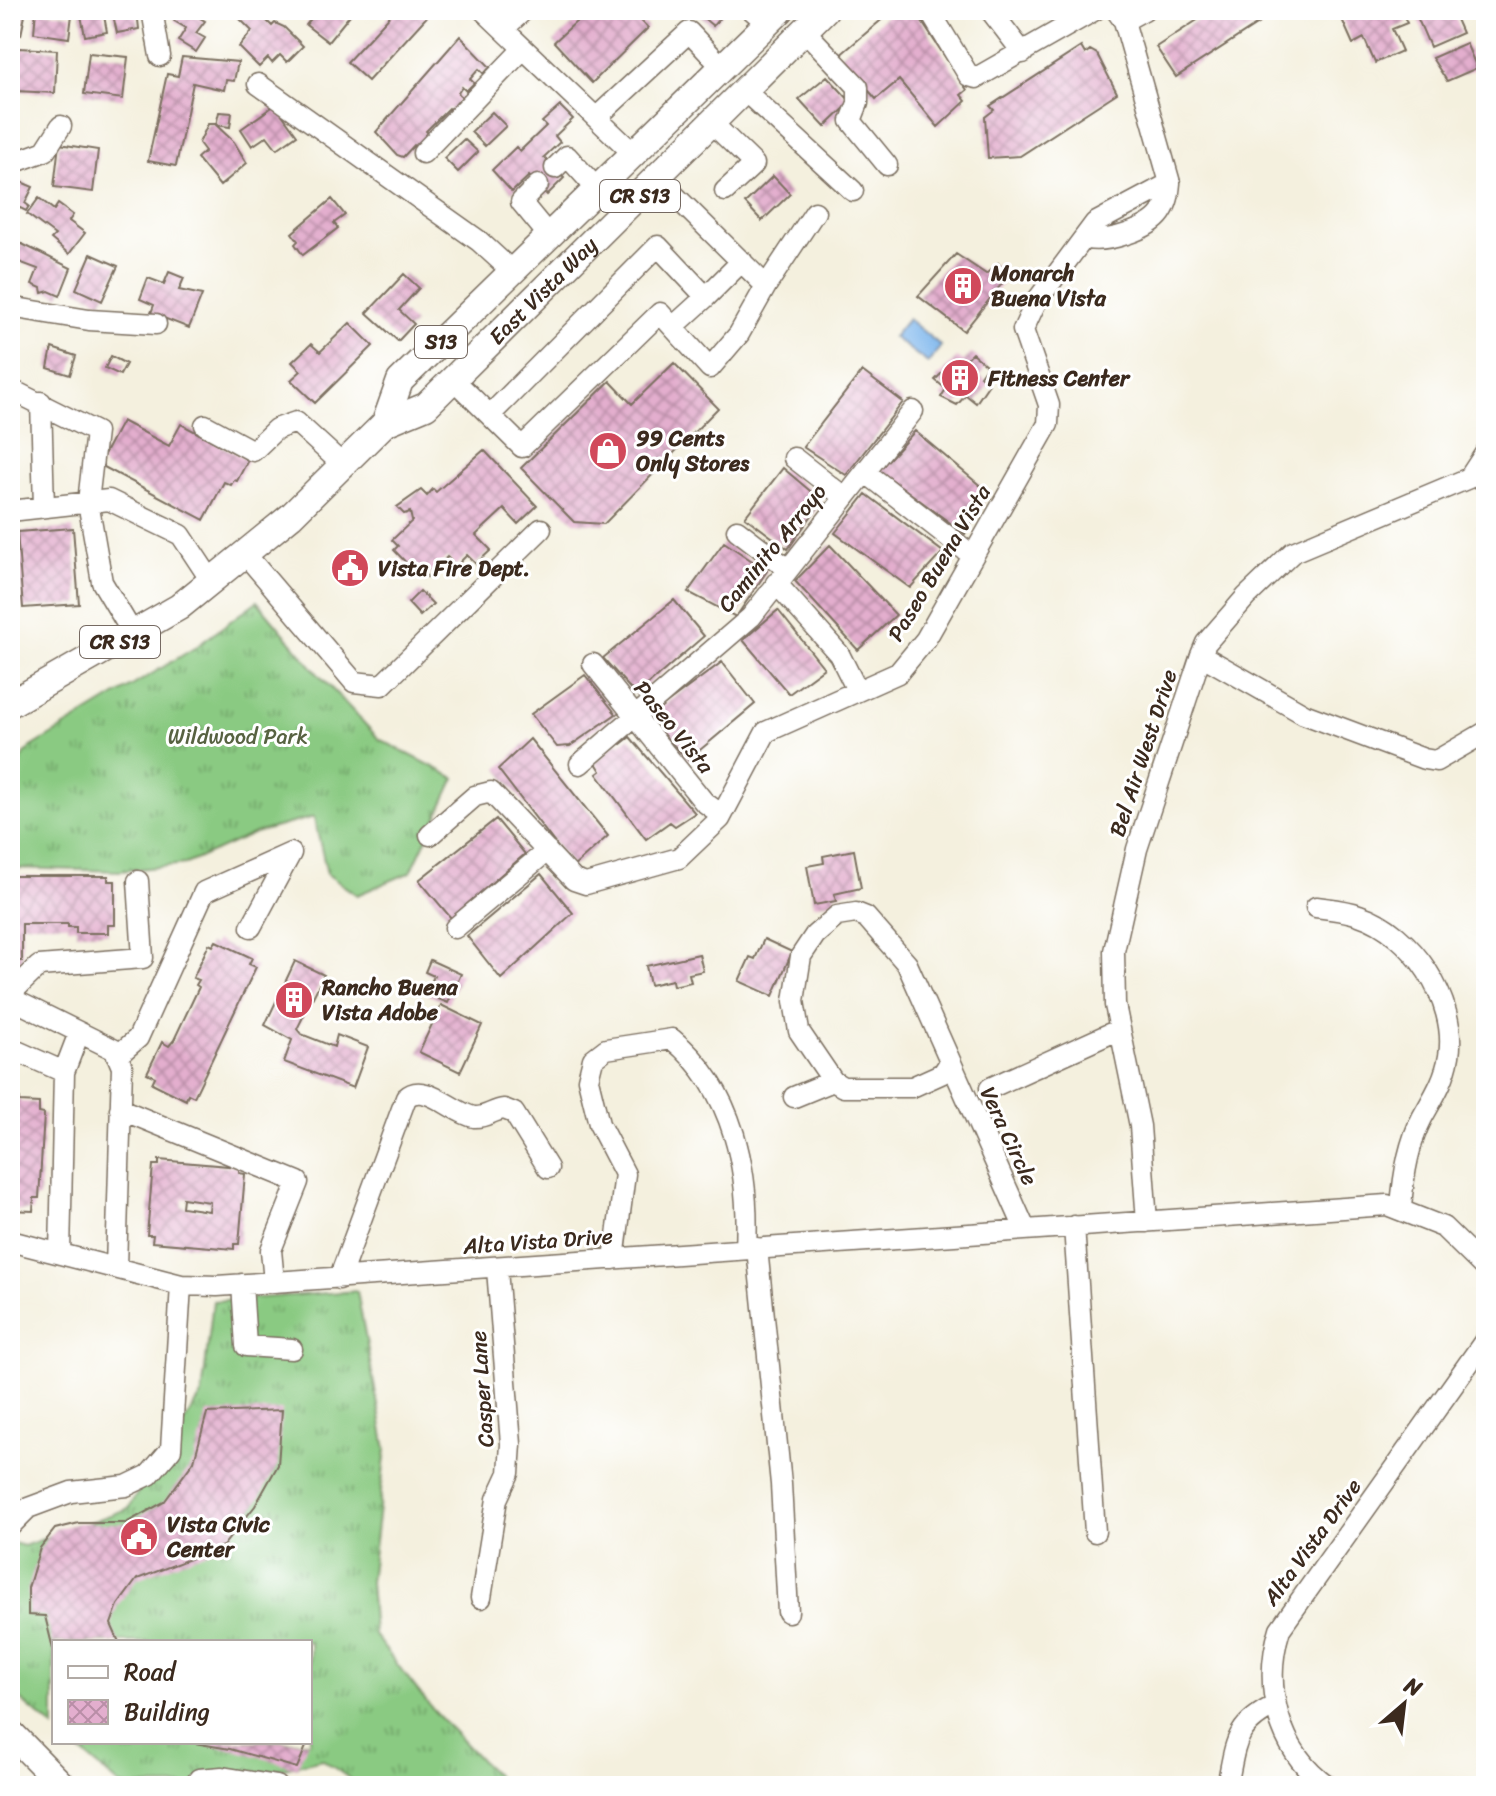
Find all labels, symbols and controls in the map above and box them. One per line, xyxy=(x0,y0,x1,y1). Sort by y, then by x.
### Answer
road number: CR S13 xyxy=(600,180,680,212)
street label: East Vista Way xyxy=(479,226,607,354)
place label: Monarch Buena Vista xyxy=(990,254,1107,318)
building icon: Monarch Buena Vista xyxy=(942,265,984,307)
road number: S13 xyxy=(415,326,467,358)
building icon: Fitness Center xyxy=(939,357,981,399)
place label: Fitness Center xyxy=(987,359,1131,398)
place label: 99 Cents Only Stores xyxy=(636,419,750,483)
shop icon: 99 Cents Only Stores xyxy=(587,430,629,472)
street label: Caminito Arroyo xyxy=(707,475,837,621)
street label: Paseo Buena Vista xyxy=(877,476,1002,649)
public building icon: Vista Fire Dept. xyxy=(329,547,371,589)
place label: Vista Fire Dept. xyxy=(378,549,530,588)
road number: CR S13 xyxy=(80,626,160,658)
street label: Bel Air West Drive xyxy=(1098,664,1188,842)
street label: Paseo Vista xyxy=(624,671,725,783)
park label: Wildwood Park xyxy=(168,717,308,756)
place label: Rancho Buena Vista Adobe xyxy=(321,968,458,1032)
building icon: Rancho Buena Vista Adobe xyxy=(273,979,315,1021)
street label: Vera Circle xyxy=(969,1080,1049,1192)
street label: Alta Vista Drive xyxy=(461,1216,614,1266)
street label: Casper Lane xyxy=(458,1329,506,1449)
street label: Alta Vista Drive xyxy=(1252,1470,1372,1615)
place label: Vista Civic Center xyxy=(166,1505,271,1569)
public building icon: Vista Civic Center xyxy=(118,1516,160,1558)
legend xyxy=(52,1640,312,1744)
text: Road xyxy=(124,1651,178,1693)
north arrow xyxy=(1364,1664,1444,1744)
text: N xyxy=(1396,1666,1430,1708)
text: Building xyxy=(124,1691,210,1733)

